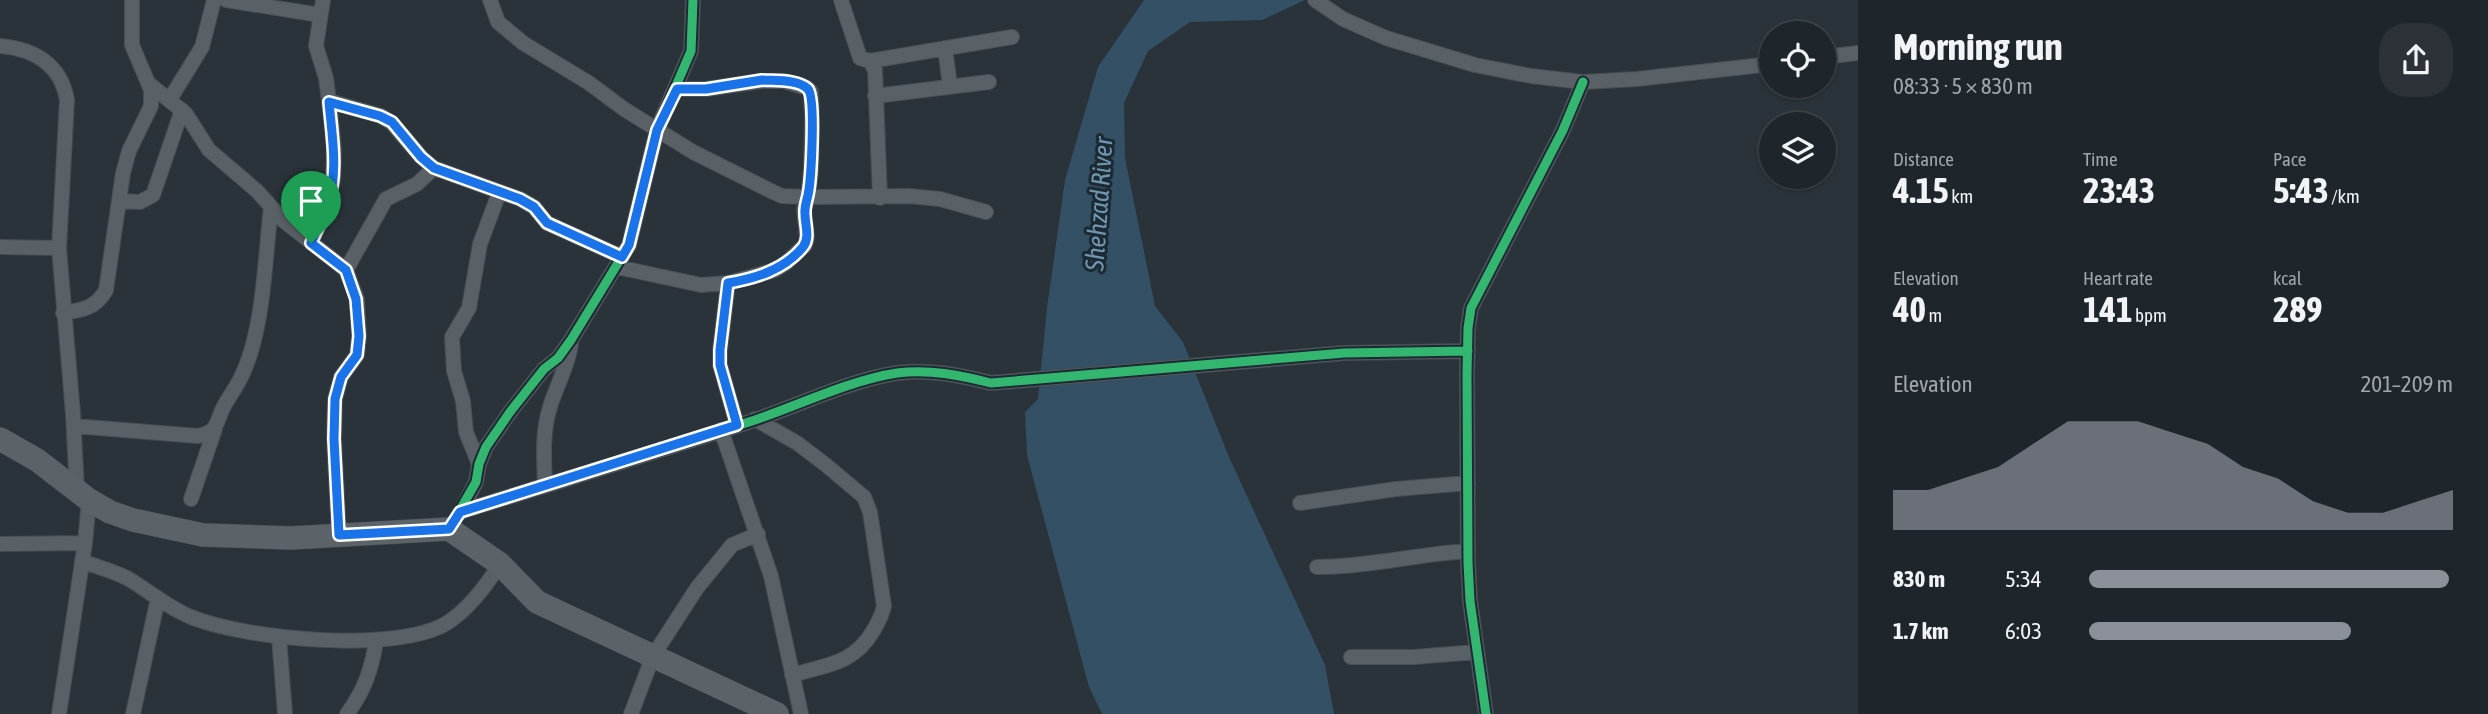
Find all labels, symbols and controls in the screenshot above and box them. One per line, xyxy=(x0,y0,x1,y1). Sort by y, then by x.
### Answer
map controls xyxy=(1759,21,1836,189)
button: locate xyxy=(1759,21,1836,98)
button: share xyxy=(2379,23,2453,97)
text: Morning run xyxy=(1893,25,2063,68)
text: 08:33 · 5 × 830 m xyxy=(1893,73,2033,99)
button: layers xyxy=(1759,112,1836,189)
water label: Shehzad River xyxy=(1079,135,1119,273)
text: Distance xyxy=(1893,148,1954,170)
text: Time xyxy=(2083,148,2118,170)
text: Pace xyxy=(2273,148,2306,170)
text: 4.15 xyxy=(1893,170,1949,210)
text: 23:43 xyxy=(2083,170,2155,210)
text: 5:43 xyxy=(2273,170,2329,210)
pin xyxy=(281,171,341,243)
icon: arrive xyxy=(292,182,330,220)
text: km xyxy=(1949,185,1973,207)
text: /km xyxy=(2329,185,2360,207)
text: Elevation xyxy=(1893,267,1959,289)
text: Heart rate xyxy=(2083,267,2153,289)
text: kcal xyxy=(2273,267,2302,289)
text: 40 xyxy=(1893,289,1926,329)
text: 141 xyxy=(2083,289,2132,329)
text: 289 xyxy=(2273,289,2322,329)
text: m xyxy=(1926,304,1942,326)
text: bpm xyxy=(2132,304,2167,326)
text: Elevation xyxy=(1893,371,1973,397)
text: 201–209 m xyxy=(2360,371,2453,397)
text: 830 m xyxy=(1893,566,1945,592)
text: 5:34 xyxy=(2005,566,2042,592)
text: 1.7 km xyxy=(1893,618,1949,644)
text: 6:03 xyxy=(2005,618,2042,644)

